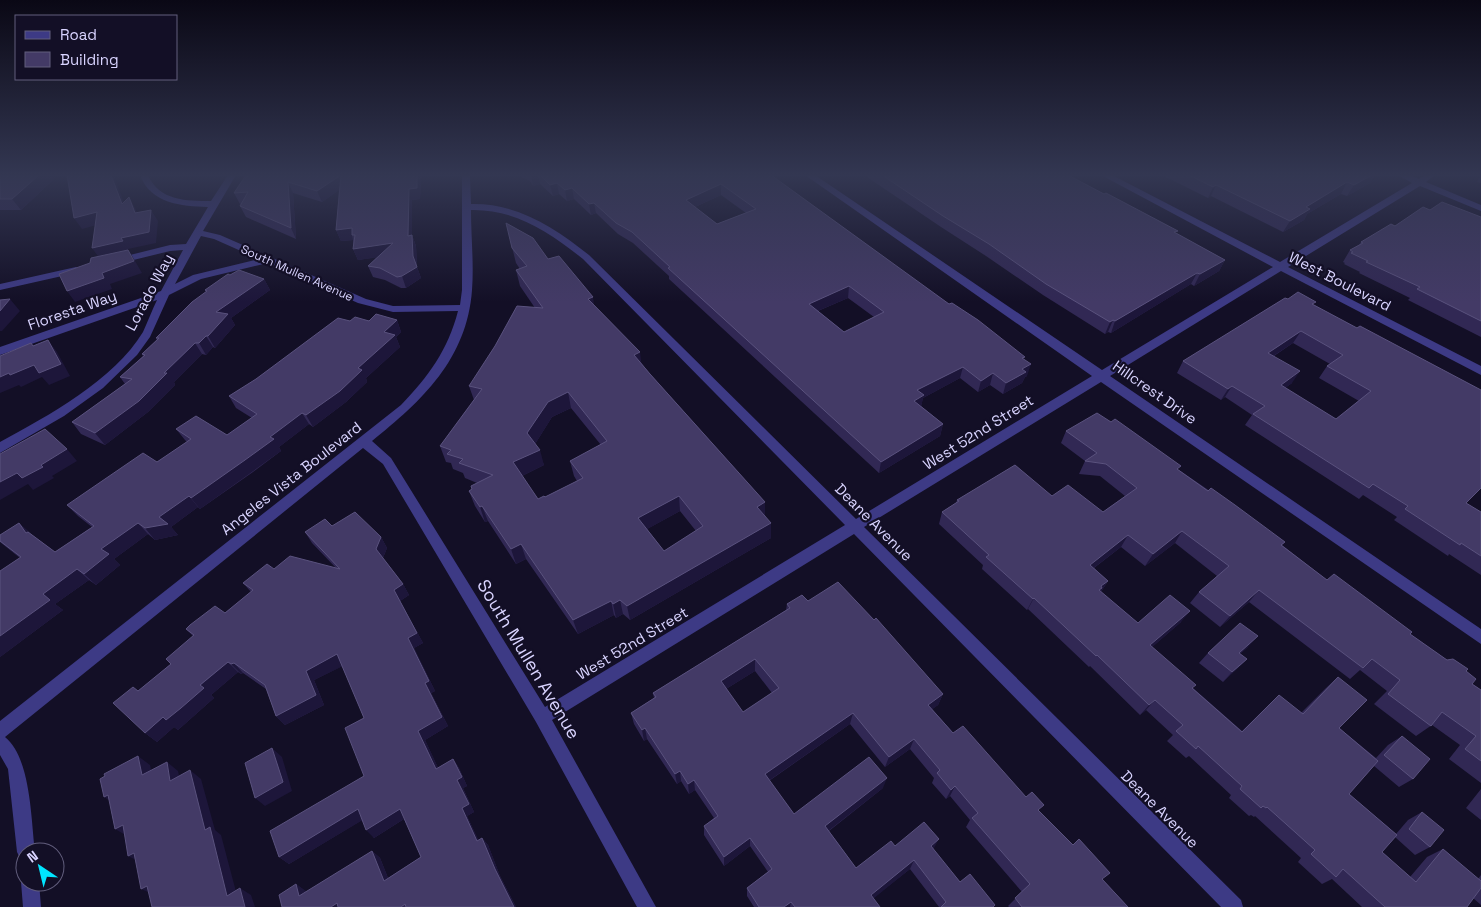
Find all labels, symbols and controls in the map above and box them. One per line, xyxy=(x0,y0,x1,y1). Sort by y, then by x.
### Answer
legend xyxy=(15,15,178,80)
text: Road xyxy=(60,25,97,44)
text: Building xyxy=(60,50,119,69)
street label: South Mullen Avenue xyxy=(238,241,356,305)
street label: West Boulevard xyxy=(1286,247,1394,315)
street label: Lorado Way xyxy=(121,250,177,334)
street label: Floresta Way xyxy=(25,286,119,334)
street label: Hillcrest Drive xyxy=(1109,356,1201,428)
street label: West 52nd Street xyxy=(919,390,1037,474)
street label: Angeles Vista Boulevard xyxy=(217,417,365,539)
street label: Deane Avenue xyxy=(831,479,917,565)
street label: South Mullen Avenue xyxy=(472,575,586,743)
street label: West 52nd Street xyxy=(573,602,691,684)
street label: Deane Avenue xyxy=(1117,766,1203,852)
north arrow xyxy=(15,842,65,892)
text: N xyxy=(24,846,42,866)

